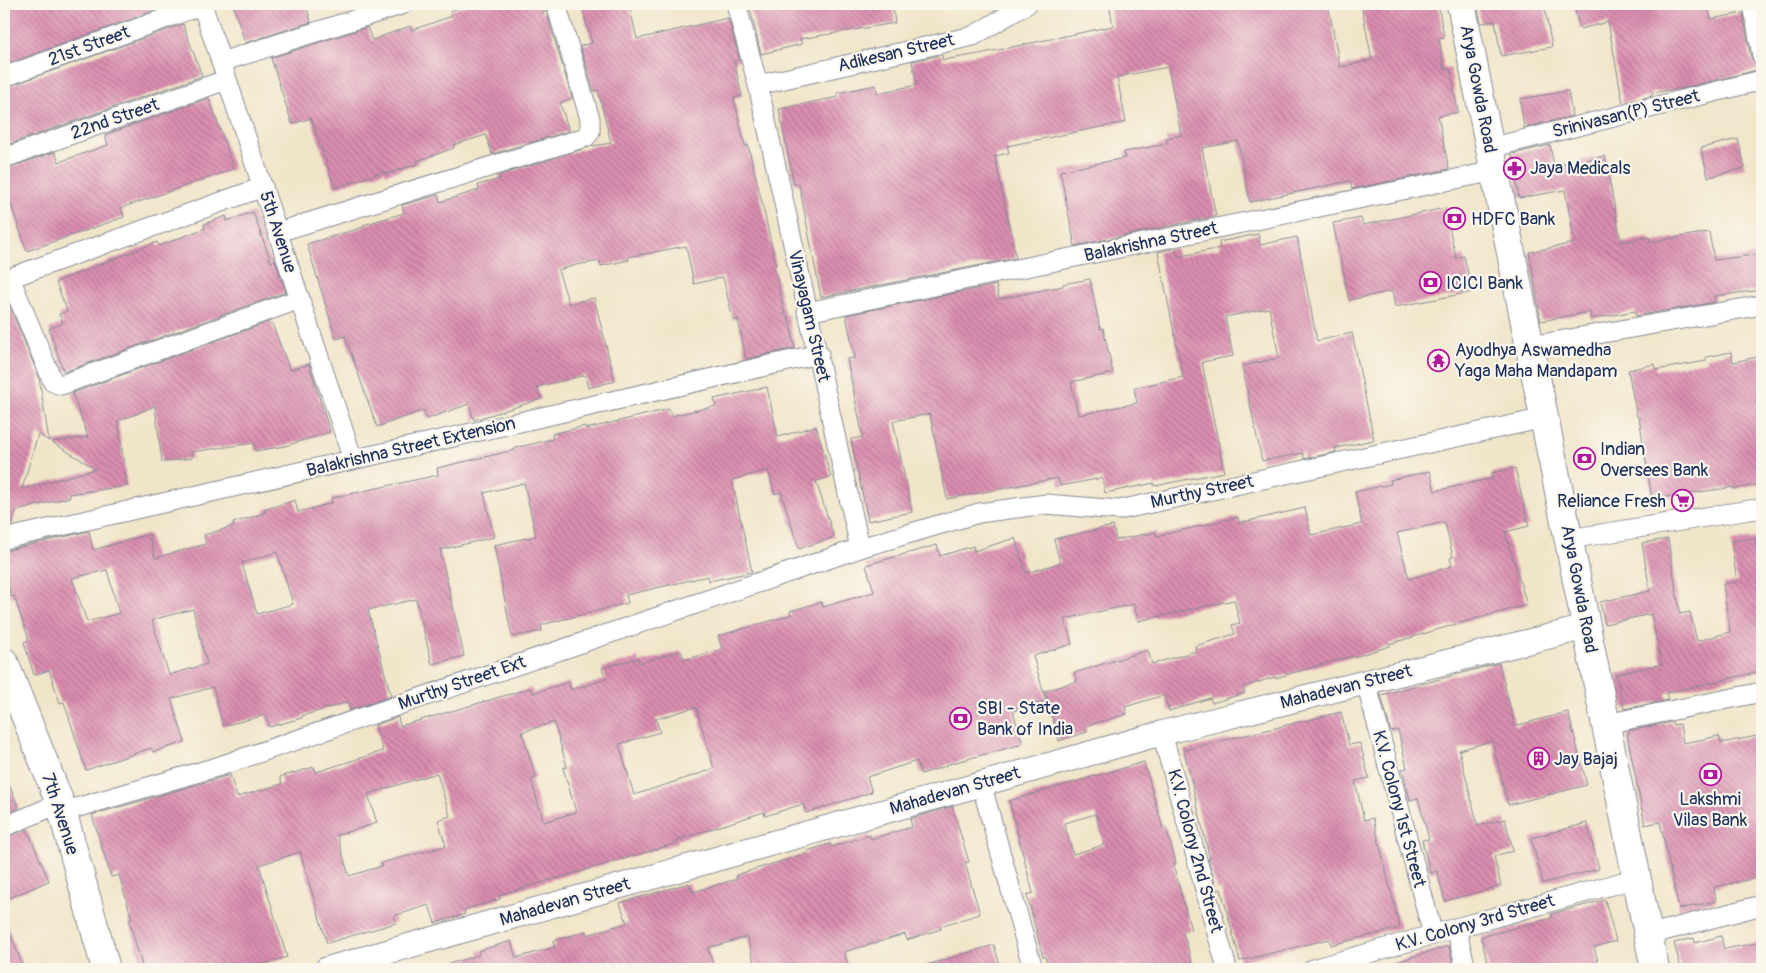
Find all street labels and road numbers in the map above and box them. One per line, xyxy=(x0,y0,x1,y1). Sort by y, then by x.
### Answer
street label: 21st Street xyxy=(45,20,134,71)
street label: Arya Gowda Road xyxy=(1454,23,1502,155)
street label: Adikesan Street xyxy=(835,28,957,78)
street label: Srinivasan(P) Street xyxy=(1550,84,1703,143)
street label: 22nd Street xyxy=(68,93,163,145)
street label: 5th Avenue xyxy=(254,188,302,276)
street label: Balakrishna Street xyxy=(1082,216,1221,267)
street label: Vinayagam Street xyxy=(783,248,836,385)
street label: Balakrishna Street Extension xyxy=(304,412,518,482)
street label: Murthy Street xyxy=(1148,470,1256,514)
street label: Arya Gowda Road xyxy=(1555,523,1603,655)
street label: Murthy Street Ext xyxy=(395,650,529,716)
street label: Mahadevan Street xyxy=(1278,659,1415,714)
street label: K.V. Colony 1st Street xyxy=(1367,728,1431,891)
street label: Mahadevan Street xyxy=(887,761,1024,821)
street label: K.V. Colony 2nd Street xyxy=(1162,767,1228,936)
street label: 7th Avenue xyxy=(36,770,84,858)
street label: Mahadevan Street xyxy=(497,872,634,932)
street label: K.V. Colony 3rd Street xyxy=(1393,889,1558,957)

